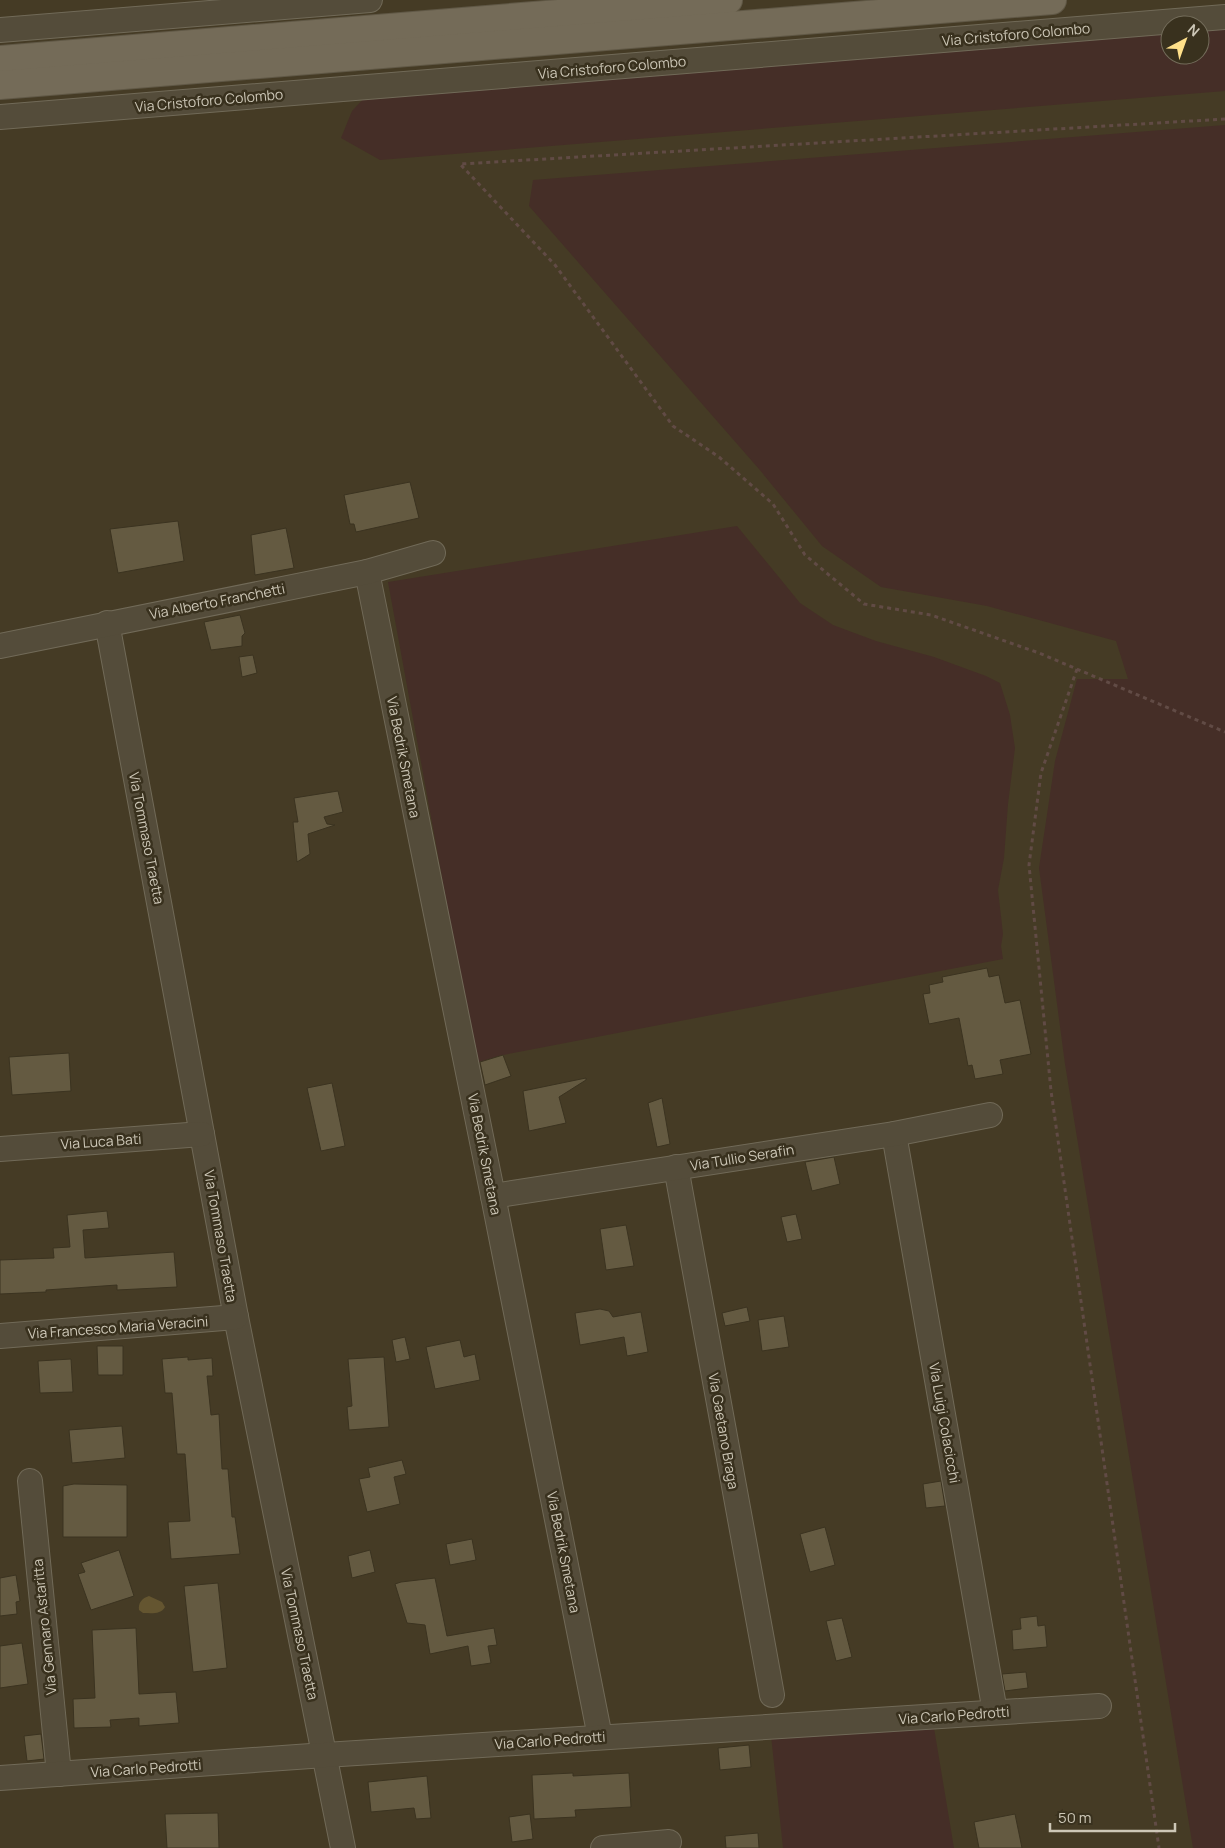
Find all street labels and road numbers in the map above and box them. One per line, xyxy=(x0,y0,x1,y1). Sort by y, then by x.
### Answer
street label: Via Cristoforo Colombo xyxy=(941,18,1091,50)
street label: Via Cristoforo Colombo xyxy=(537,51,687,83)
street label: Via Cristoforo Colombo xyxy=(134,84,284,116)
street label: Via Alberto Franchetti xyxy=(148,579,286,623)
street label: Via Bedrik Smetana xyxy=(383,695,425,819)
street label: Via Tommaso Traetta xyxy=(125,770,169,906)
street label: Via Bedrik Smetana xyxy=(464,1092,506,1216)
street label: Via Luca Bati xyxy=(60,1129,142,1153)
street label: Via Tullio Serafin xyxy=(689,1139,795,1175)
street label: Via Tommaso Traetta xyxy=(200,1168,242,1304)
street label: Via Francesco Maria Veracini xyxy=(27,1311,209,1343)
street label: Via Luigi Colacicchi xyxy=(925,1361,965,1485)
street label: Via Gaetano Braga xyxy=(704,1371,744,1491)
street label: Via Bedrik Smetana xyxy=(543,1490,585,1614)
street label: Via Gennaro Astaritta xyxy=(27,1558,61,1696)
street label: Via Tommaso Traetta xyxy=(277,1566,323,1702)
street label: Via Carlo Pedrotti xyxy=(898,1702,1010,1728)
street label: Via Carlo Pedrotti xyxy=(494,1727,606,1753)
street label: Via Carlo Pedrotti xyxy=(90,1755,202,1781)

